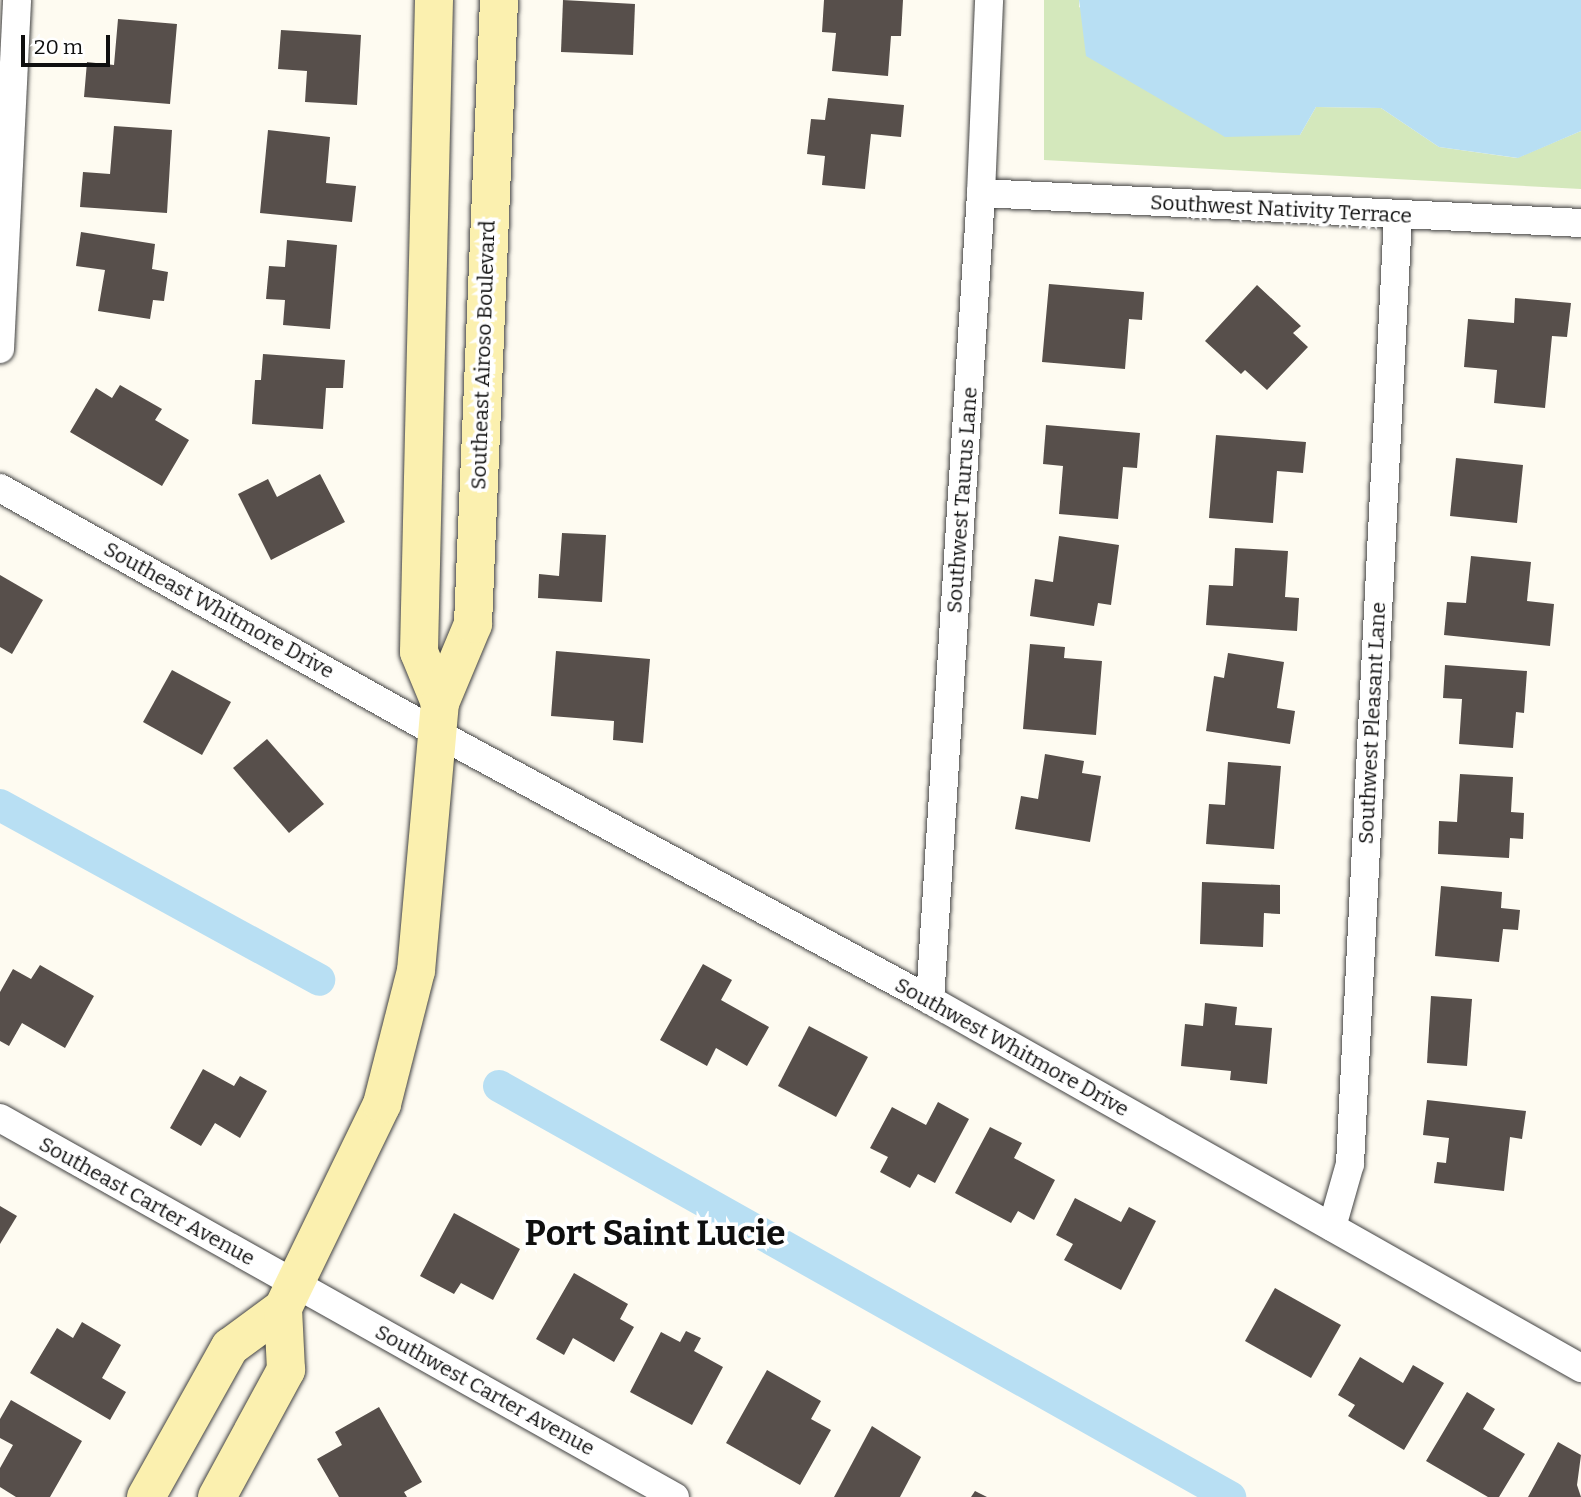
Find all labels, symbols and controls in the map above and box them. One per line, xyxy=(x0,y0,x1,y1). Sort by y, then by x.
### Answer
scale bar xyxy=(24,21,114,65)
text: 20 m xyxy=(34,34,83,60)
street label: Southwest Nativity Terrace xyxy=(1150,190,1412,228)
street label: Southeast Airoso Boulevard xyxy=(466,220,500,490)
street label: Southwest Taurus Lane xyxy=(942,386,982,614)
street label: Southeast Whitmore Drive xyxy=(100,536,338,684)
street label: Southwest Pleasant Lane xyxy=(1353,601,1391,845)
street label: Southwest Whitmore Drive xyxy=(891,972,1133,1122)
street label: Southeast Carter Avenue xyxy=(35,1131,259,1271)
district label: Port Saint Lucie xyxy=(525,1212,785,1254)
street label: Southwest Carter Avenue xyxy=(371,1319,599,1461)

